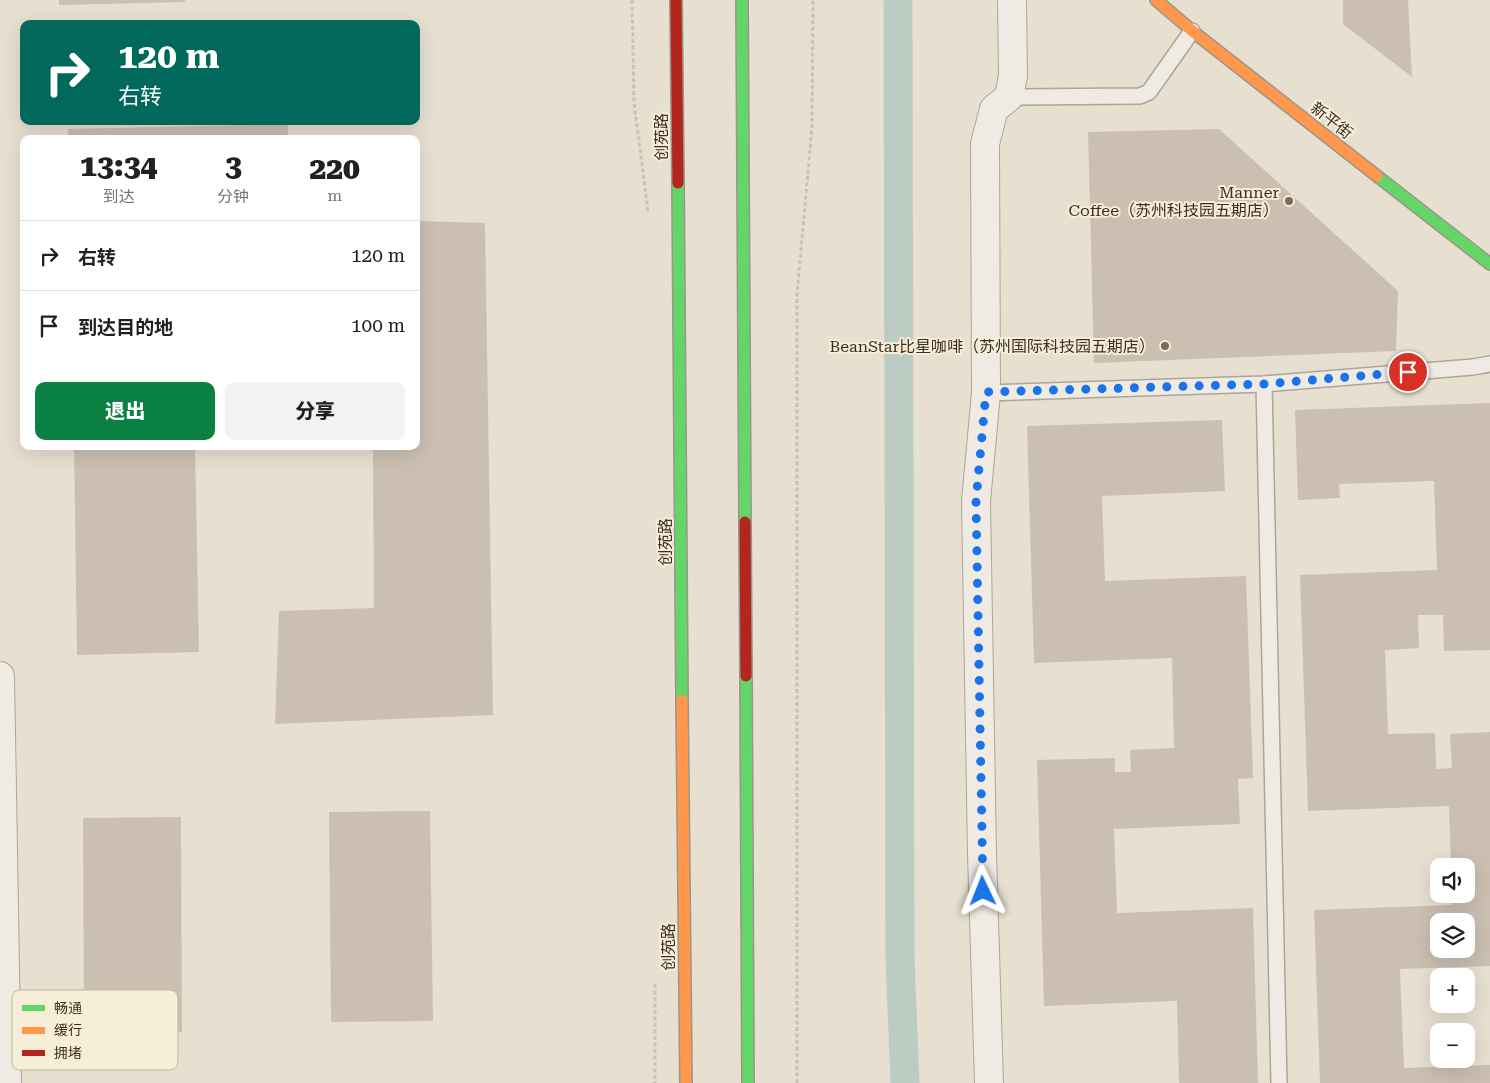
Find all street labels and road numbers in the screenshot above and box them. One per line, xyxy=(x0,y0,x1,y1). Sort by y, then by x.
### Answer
street label: 新平街 xyxy=(1307,98,1356,143)
street label: 创苑路 xyxy=(652,113,671,161)
street label: 创苑路 xyxy=(656,518,675,566)
street label: 创苑路 xyxy=(659,923,678,971)

